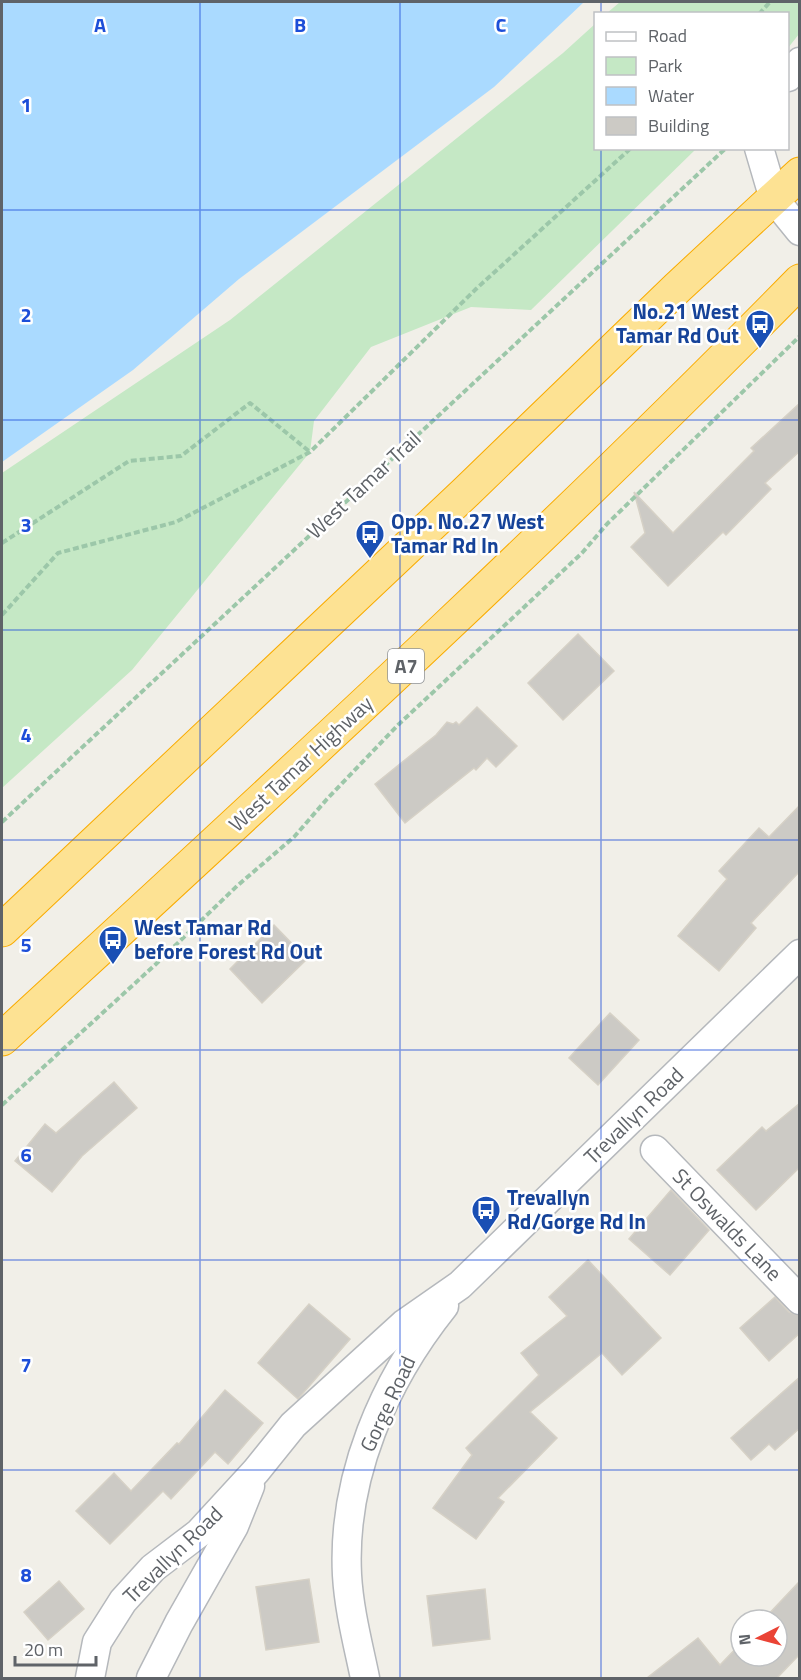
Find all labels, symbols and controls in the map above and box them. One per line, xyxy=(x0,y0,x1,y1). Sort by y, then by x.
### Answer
text: A xyxy=(94,9,106,40)
text: B xyxy=(294,9,306,40)
text: C xyxy=(496,9,507,40)
legend xyxy=(594,12,789,150)
text: Road xyxy=(648,22,687,49)
text: Park xyxy=(648,52,683,79)
text: Water xyxy=(648,82,694,109)
text: 1 xyxy=(20,89,32,120)
text: Building xyxy=(648,112,709,139)
place label: No.21 West Tamar Rd Out xyxy=(616,295,739,351)
text: 2 xyxy=(20,299,32,330)
bus stop icon: No.21 West Tamar Rd Out xyxy=(744,308,776,350)
street label: West Tamar Trail xyxy=(299,423,428,546)
place label: Opp. No.27 West Tamar Rd In xyxy=(391,505,544,561)
text: 3 xyxy=(20,509,32,540)
bus stop icon: Opp. No.27 West Tamar Rd In xyxy=(354,518,386,560)
road number: A7 xyxy=(388,649,424,683)
street label: West Tamar Highway xyxy=(221,688,380,839)
text: 4 xyxy=(20,719,32,750)
place label: West Tamar Rd before Forest Rd Out xyxy=(134,911,323,967)
bus stop icon: West Tamar Rd before Forest Rd Out xyxy=(97,924,129,966)
text: 5 xyxy=(20,929,32,960)
street label: Trevallyn Road xyxy=(576,1059,691,1171)
text: 6 xyxy=(20,1139,32,1170)
street label: St Oswalds Lane xyxy=(666,1161,790,1288)
place label: Trevallyn Rd/Gorge Rd In xyxy=(507,1181,646,1237)
bus stop icon: Trevallyn Rd/Gorge Rd In xyxy=(470,1194,502,1236)
text: 7 xyxy=(20,1349,32,1380)
street label: Gorge Road xyxy=(351,1350,423,1457)
street label: Trevallyn Road xyxy=(115,1498,230,1610)
text: 8 xyxy=(20,1559,32,1590)
north arrow xyxy=(729,1608,789,1668)
scale bar xyxy=(15,1629,96,1667)
text: N xyxy=(732,1633,757,1646)
text: 20 m xyxy=(24,1636,63,1663)

